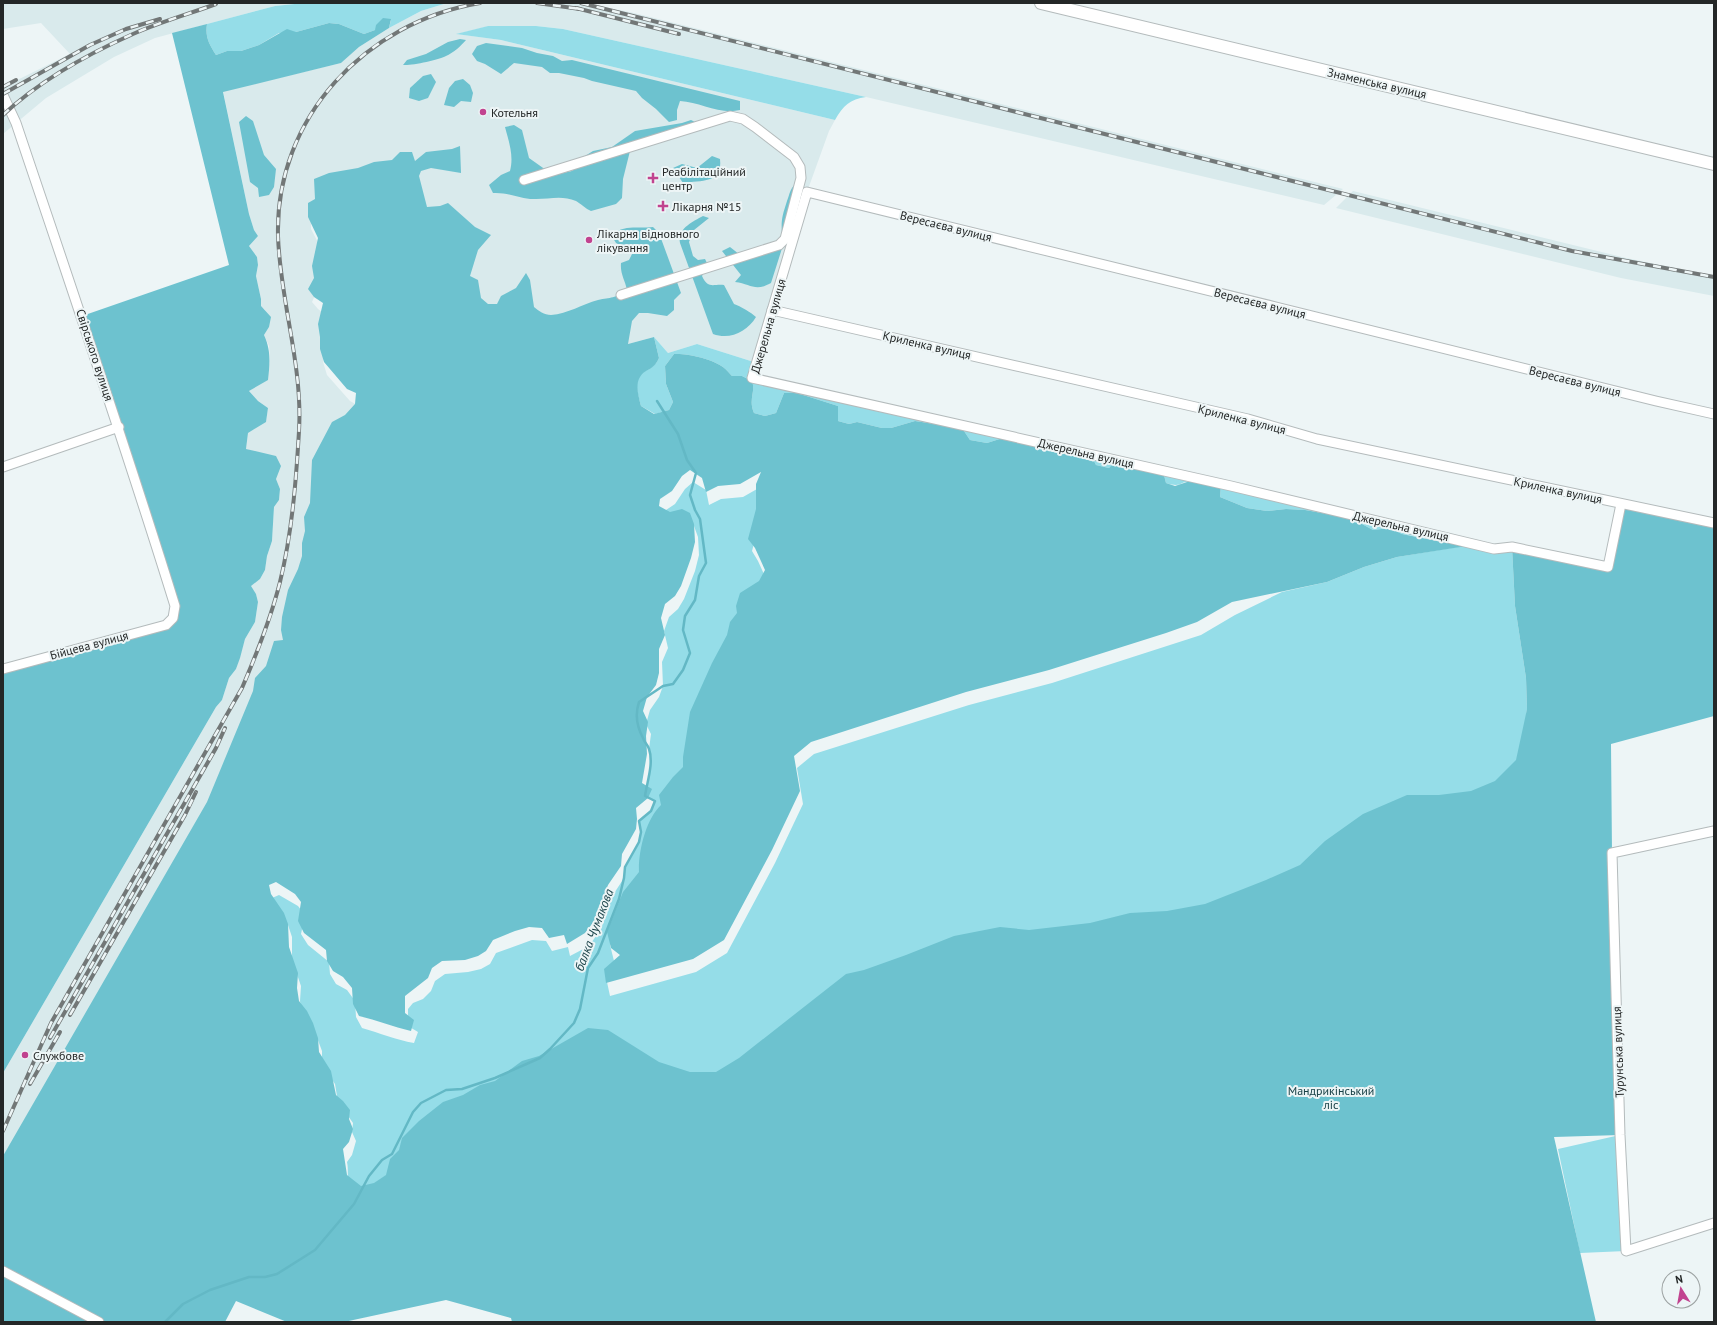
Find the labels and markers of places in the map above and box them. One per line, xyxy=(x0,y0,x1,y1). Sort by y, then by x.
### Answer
place label: Котельня xyxy=(491,105,538,120)
marker: Котельня xyxy=(478,107,488,117)
place label: Реабілітаційний центр xyxy=(662,164,746,193)
marker: Реабілітаційний центр xyxy=(647,172,659,184)
place label: Лікарня №15 xyxy=(671,199,742,214)
marker: Лікарня №15 xyxy=(657,200,669,212)
place label: Лікарня відновного лікування xyxy=(596,226,699,255)
marker: Лікарня відновного лікування xyxy=(584,235,594,245)
place label: Службове xyxy=(33,1048,84,1063)
marker: Службове xyxy=(20,1050,30,1060)

